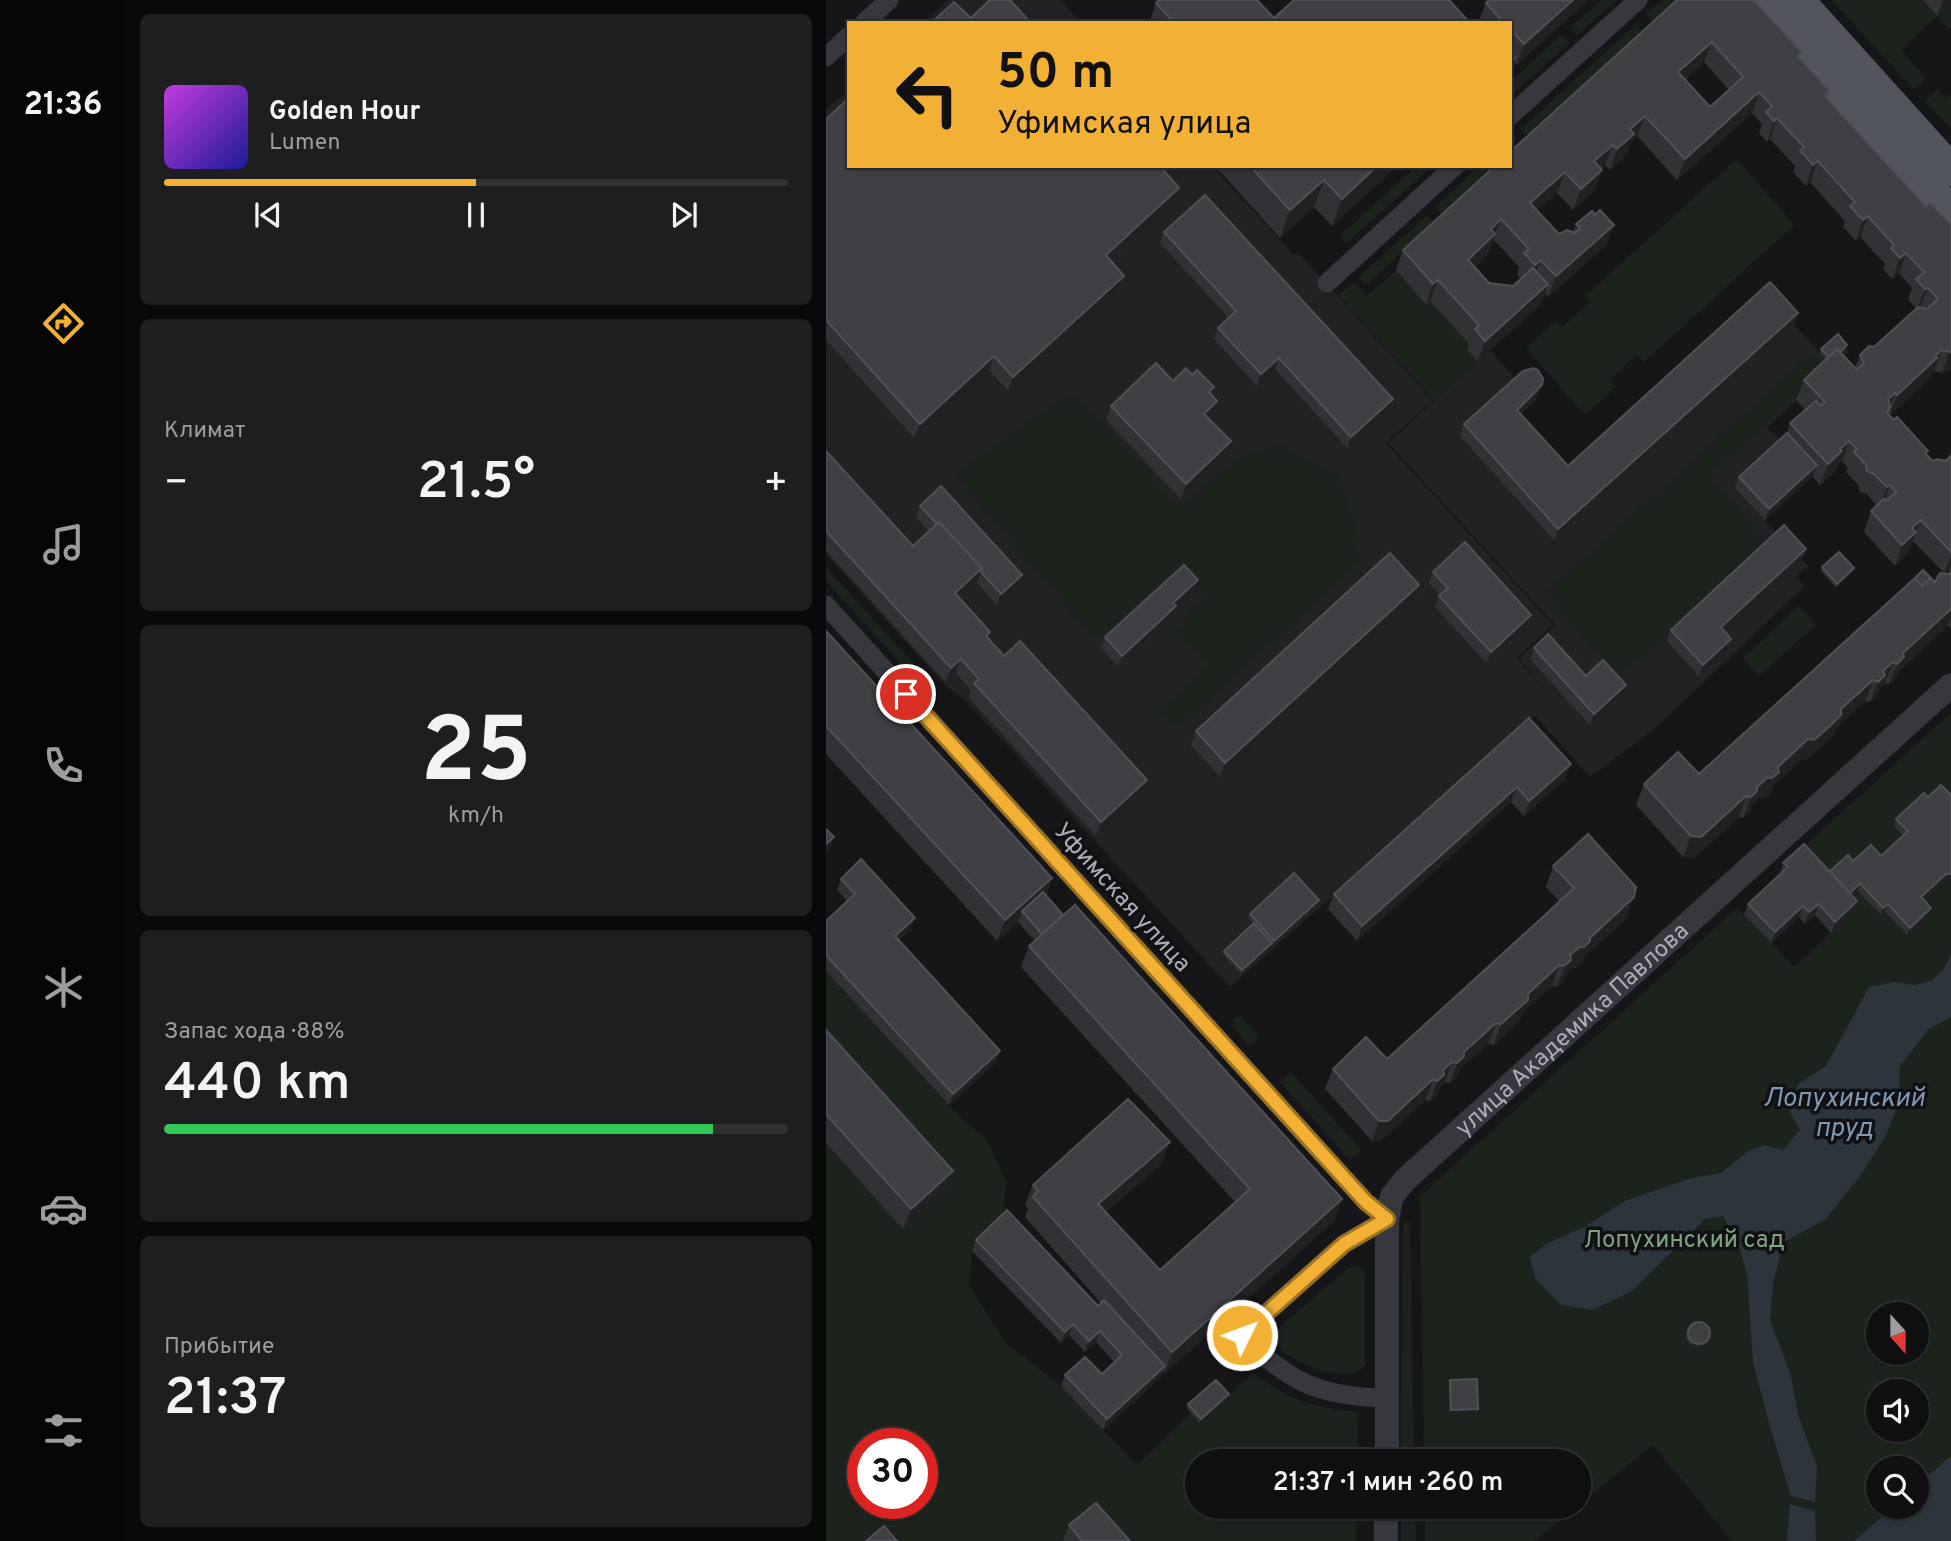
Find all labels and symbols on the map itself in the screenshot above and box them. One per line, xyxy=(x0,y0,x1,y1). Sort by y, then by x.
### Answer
pin xyxy=(876,664,936,724)
street label: Уфимская улица xyxy=(1047,817,1196,979)
street label: улица Академика Павлова xyxy=(1450,917,1696,1144)
water label: Лопухинский пруд xyxy=(1763,1083,1926,1146)
park label: Лопухинский сад xyxy=(1583,1226,1785,1256)
position arrow xyxy=(1205,1298,1279,1372)
north arrow xyxy=(1866,1302,1928,1365)
speed limit sign: 30 xyxy=(847,1428,938,1519)

